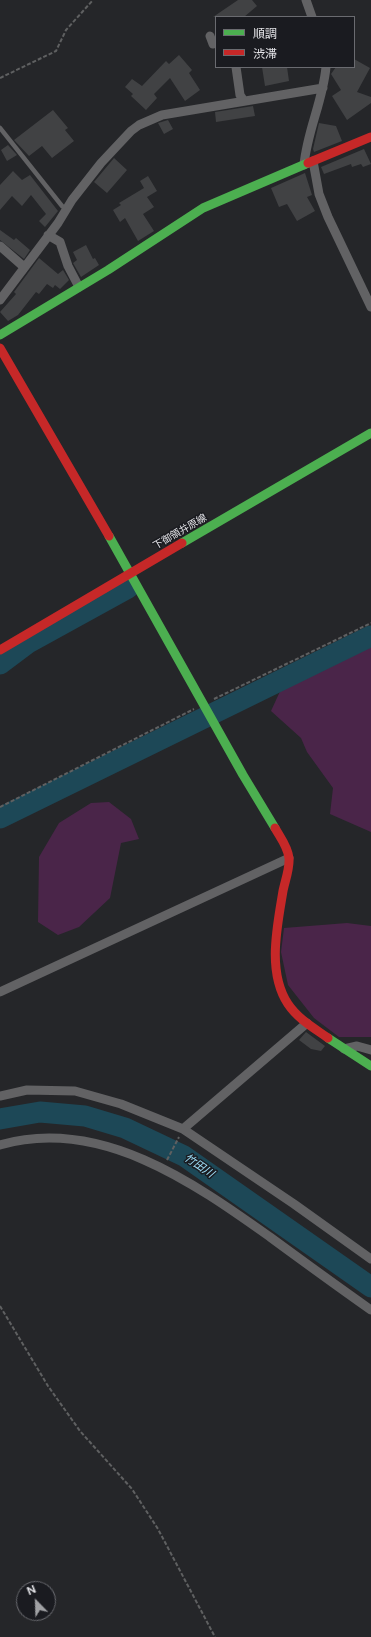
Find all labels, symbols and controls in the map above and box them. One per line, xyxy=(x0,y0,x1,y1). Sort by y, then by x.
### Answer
legend xyxy=(215,16,355,68)
text: 順調 xyxy=(253,27,277,41)
text: 渋滞 xyxy=(253,47,277,61)
street label: 下御領井原線 xyxy=(151,512,209,552)
water label: 竹田川 xyxy=(182,1151,216,1181)
north arrow xyxy=(16,1581,56,1621)
text: N xyxy=(25,1583,38,1598)

